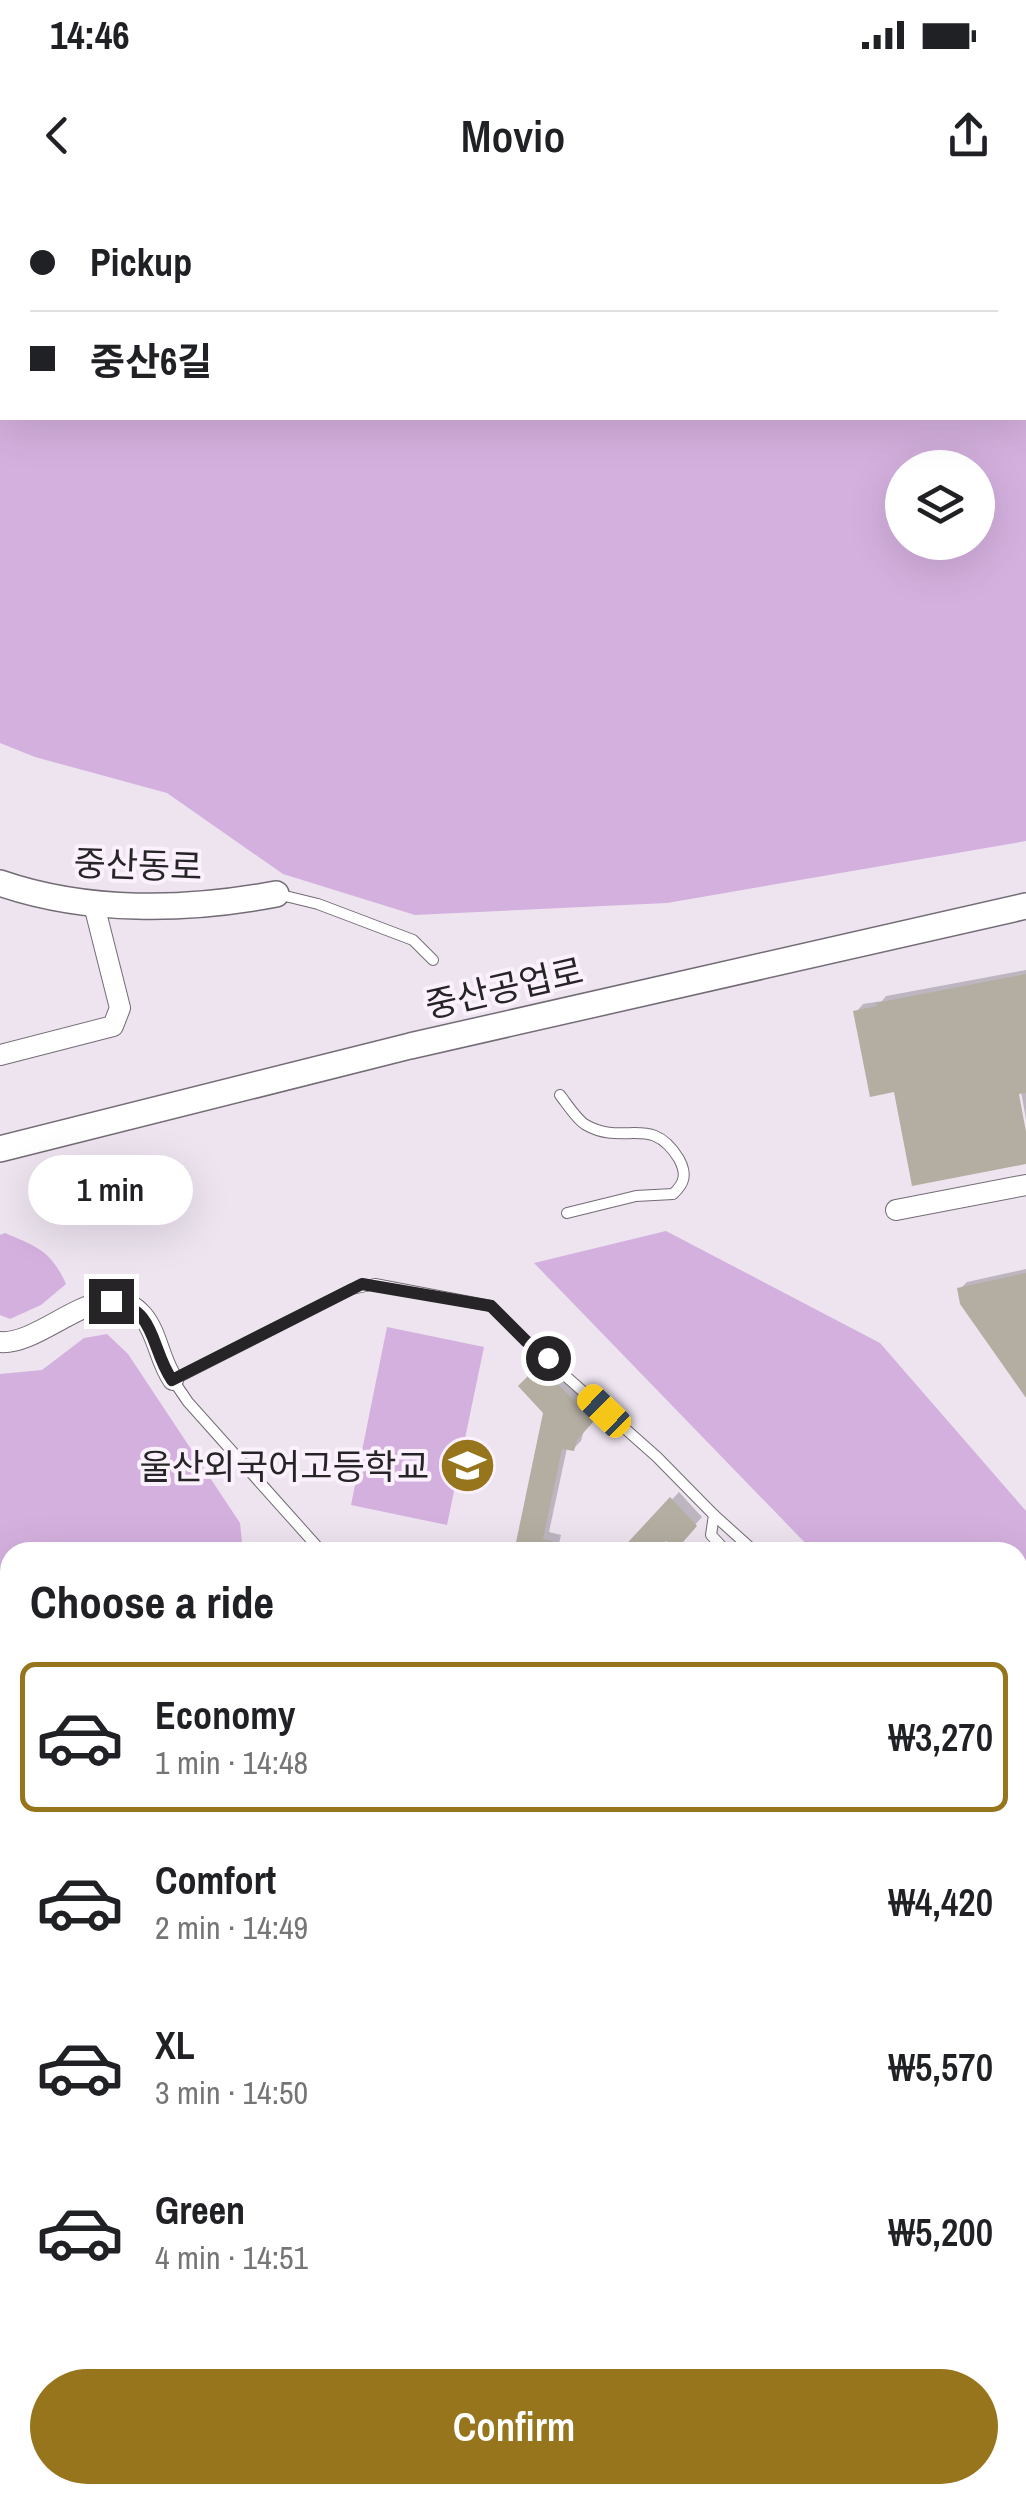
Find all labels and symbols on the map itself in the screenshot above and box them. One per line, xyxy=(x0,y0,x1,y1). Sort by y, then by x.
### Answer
street label: 중산동로 xyxy=(73,839,203,891)
street label: 중산공업로 xyxy=(420,947,588,1029)
callout: 1 min xyxy=(28,1156,194,1226)
route end xyxy=(89,1279,134,1324)
route start xyxy=(526,1336,571,1381)
car xyxy=(572,1379,636,1443)
school or university icon: 울산외국어고등학교 xyxy=(438,1436,498,1496)
place label: 울산외국어고등학교 xyxy=(139,1443,429,1490)

